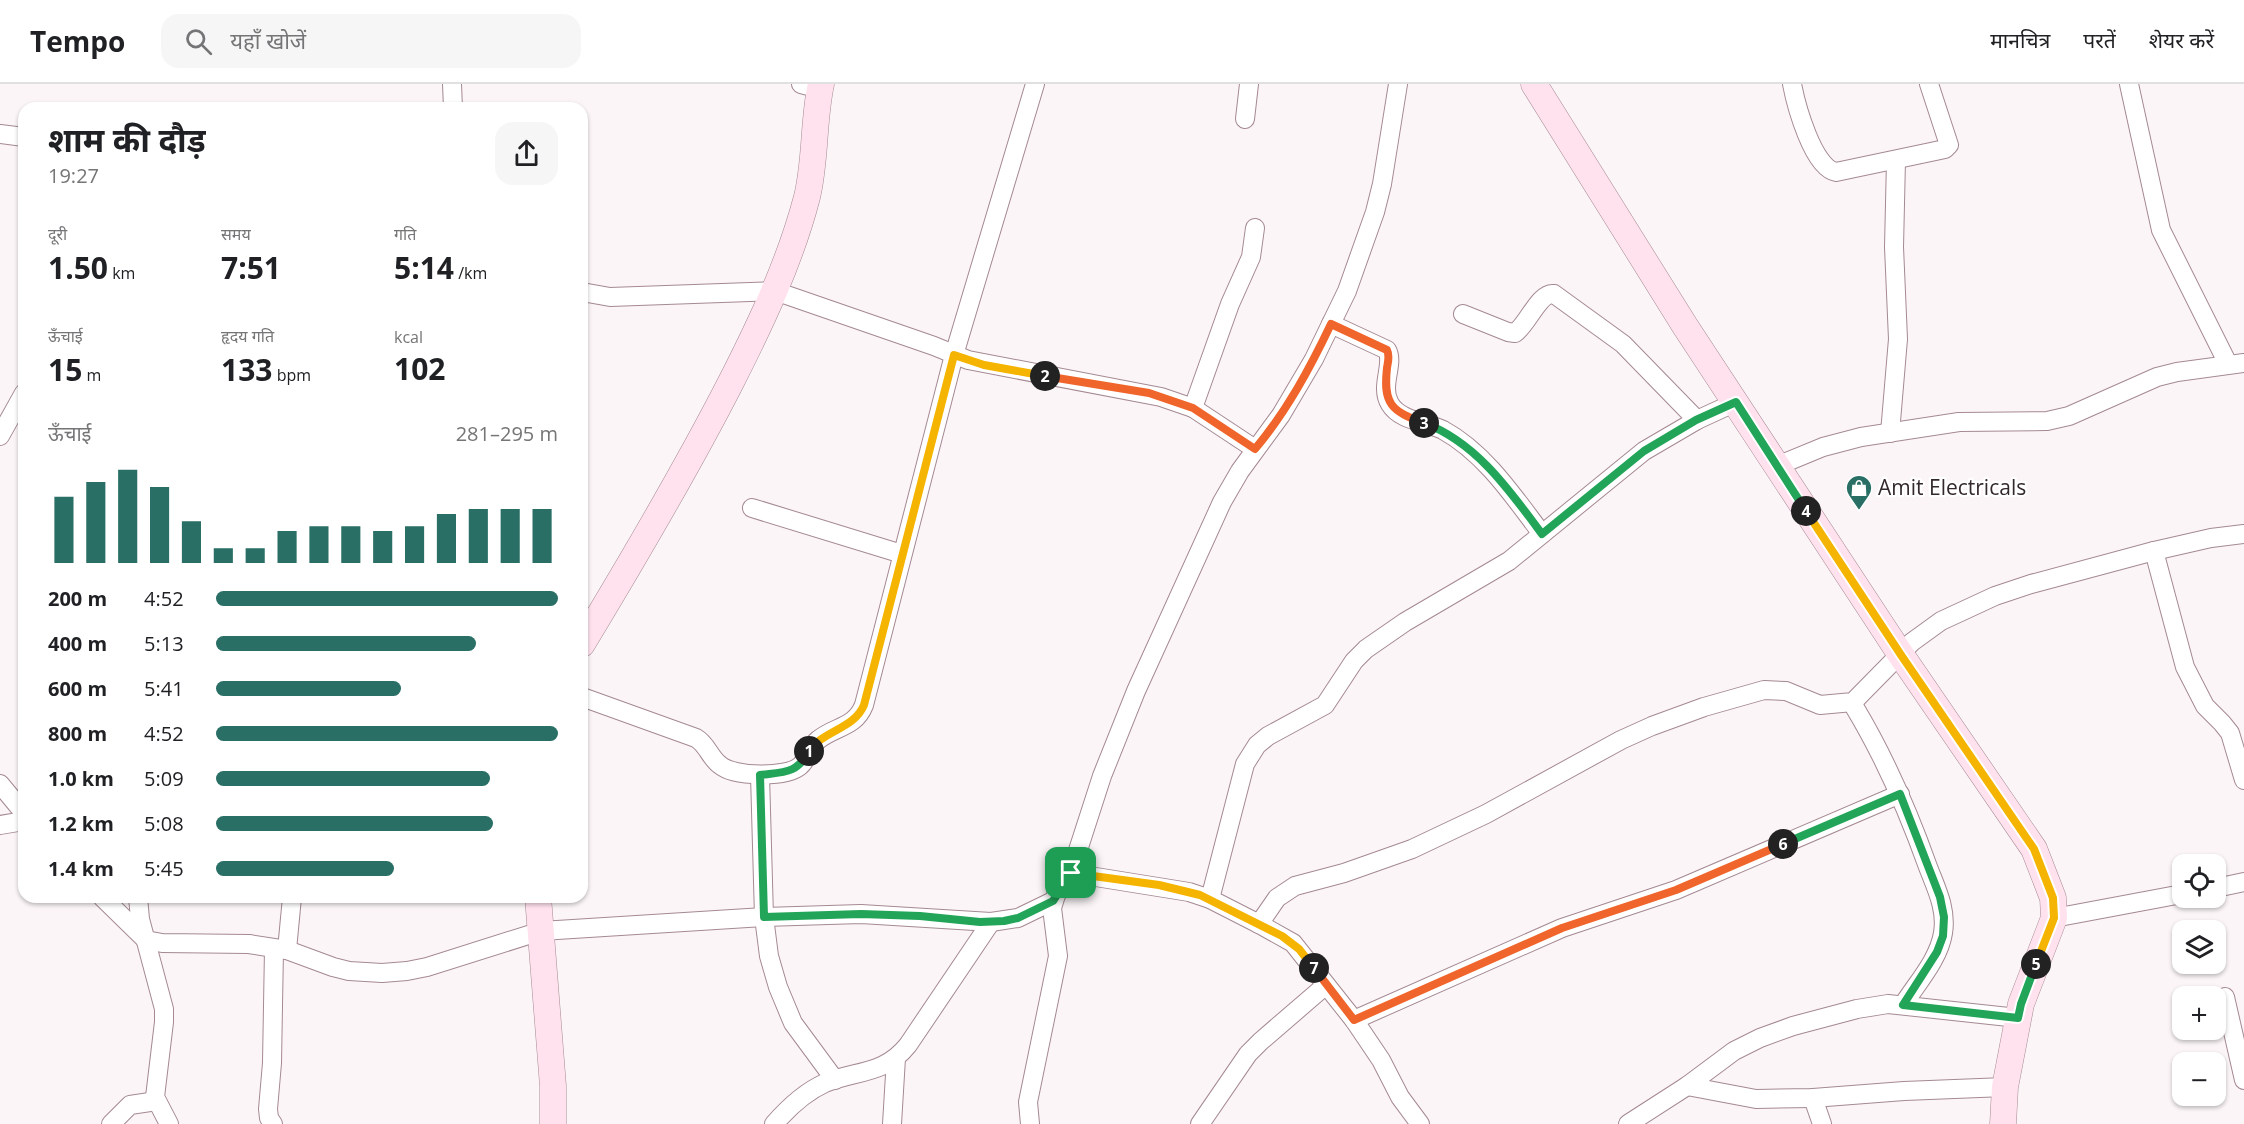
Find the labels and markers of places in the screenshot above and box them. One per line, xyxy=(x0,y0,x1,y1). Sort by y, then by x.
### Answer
pin: 2 xyxy=(1030,361,1060,391)
pin: 3 xyxy=(1409,408,1439,438)
shop icon: Amit Electricals xyxy=(1844,473,1874,511)
place label: Amit Electricals xyxy=(1878,473,2026,501)
pin: 4 xyxy=(1791,496,1821,526)
pin: 1 xyxy=(794,736,824,766)
pin: 6 xyxy=(1768,829,1798,859)
pin xyxy=(1045,847,1096,898)
pin: 5 xyxy=(2021,949,2051,979)
pin: 7 xyxy=(1299,953,1329,983)

